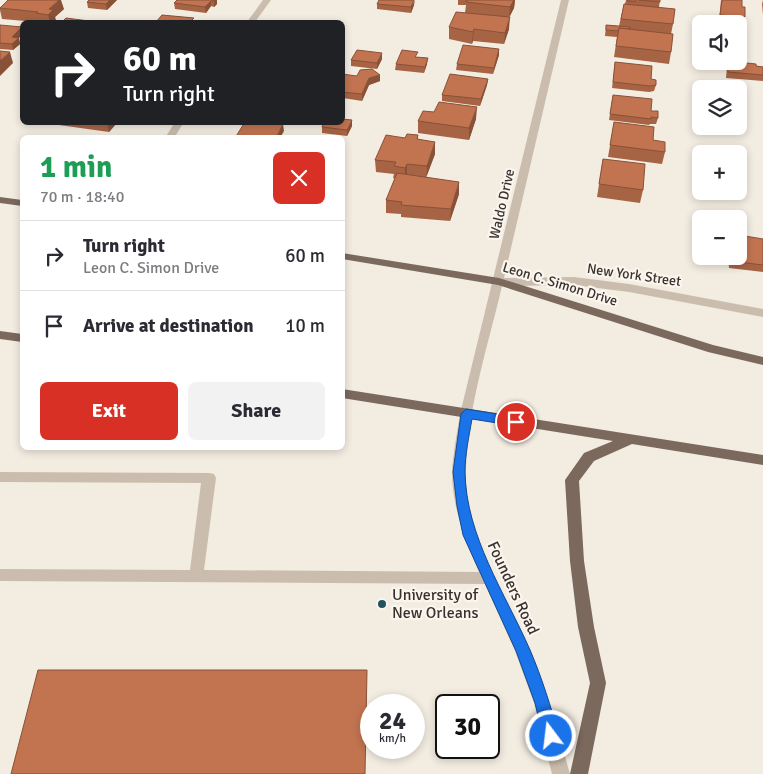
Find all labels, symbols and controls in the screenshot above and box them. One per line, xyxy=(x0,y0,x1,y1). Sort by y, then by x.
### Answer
map controls xyxy=(692,15,747,265)
button: sound xyxy=(692,15,747,70)
text: 60 m xyxy=(123,37,197,80)
icon: right xyxy=(40,40,105,105)
text: Turn right xyxy=(123,80,215,107)
button: layers xyxy=(692,80,747,135)
button: + xyxy=(692,145,747,200)
text: 1 min xyxy=(40,149,112,186)
button: close xyxy=(273,152,325,204)
street label: Waldo Drive xyxy=(486,167,518,241)
text: 70 m · 18:40 xyxy=(40,187,124,207)
button: − xyxy=(692,210,747,265)
text: Turn right xyxy=(83,234,165,258)
icon: right xyxy=(40,242,68,270)
text: 60 m xyxy=(285,244,325,268)
text: Leon C. Simon Drive xyxy=(83,258,219,278)
street label: Leon C. Simon Drive xyxy=(501,258,619,310)
street label: New York Street xyxy=(586,260,682,290)
icon: arrive xyxy=(40,312,68,340)
text: Arrive at destination xyxy=(83,314,254,338)
text: 10 m xyxy=(285,314,325,338)
button: Exit xyxy=(40,382,178,440)
button: Share xyxy=(188,382,325,440)
pin xyxy=(495,401,537,443)
icon: arrive xyxy=(502,408,530,436)
street label: Founders Road xyxy=(483,538,543,638)
place label: University of New Orleans xyxy=(392,585,479,623)
marker: University of New Orleans xyxy=(376,598,388,610)
speed limit sign: 30 xyxy=(435,694,500,759)
text: 24 xyxy=(379,705,406,736)
position arrow xyxy=(524,709,576,761)
text: km/h xyxy=(379,731,406,746)

